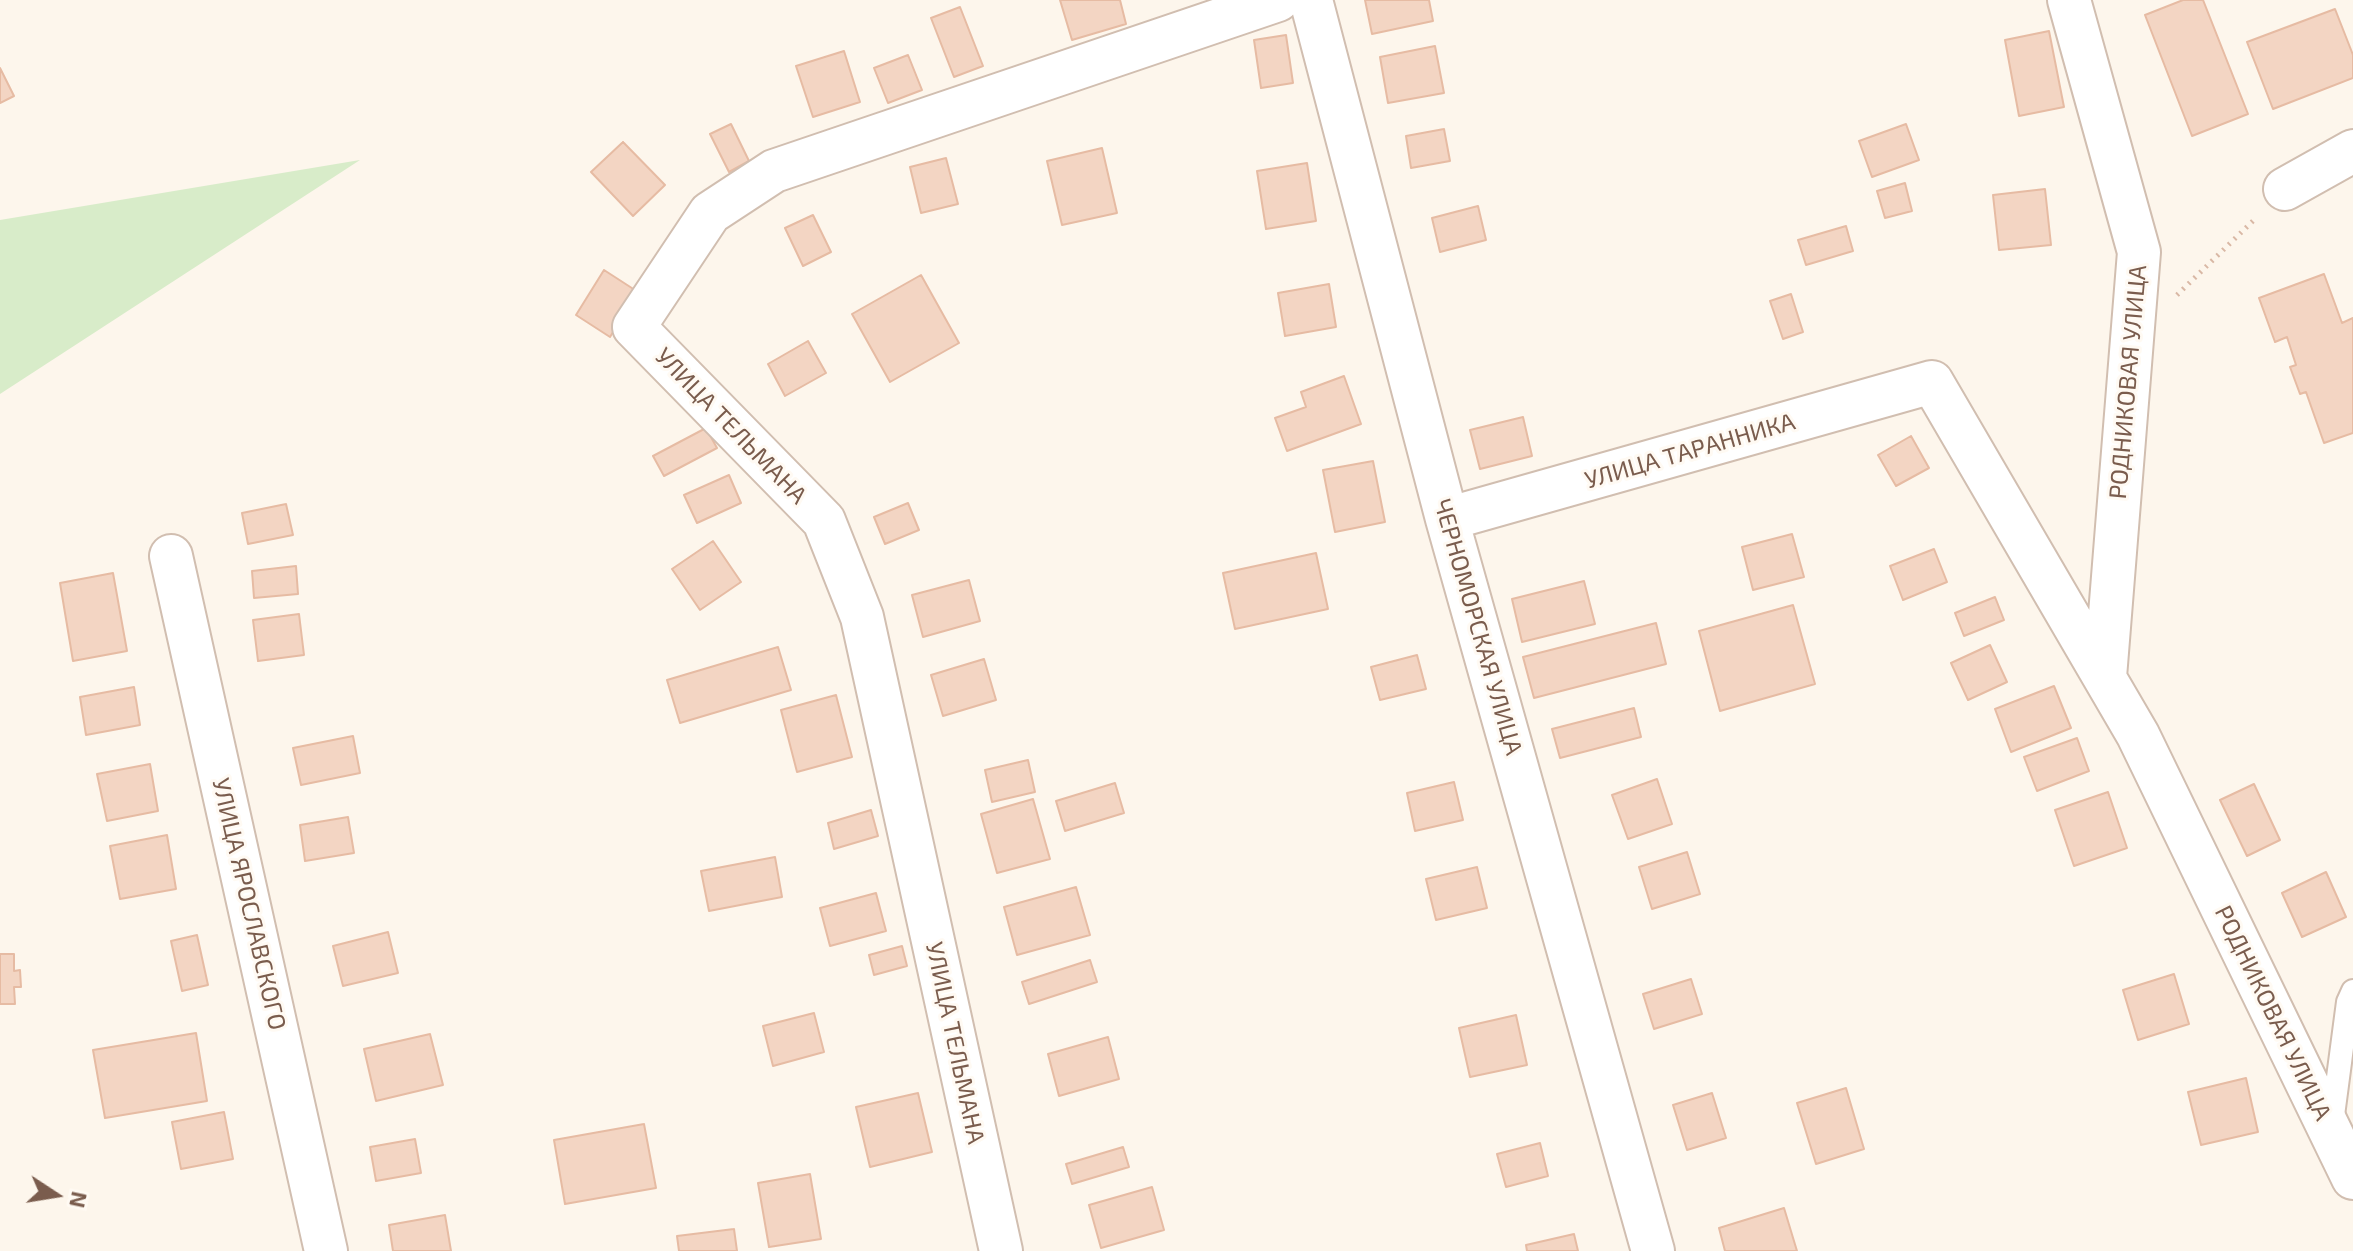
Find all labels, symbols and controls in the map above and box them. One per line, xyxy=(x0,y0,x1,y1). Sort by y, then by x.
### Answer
street label: РОДНИКОВАЯ УЛИЦА xyxy=(2103,264,2153,500)
street label: УЛИЦА ТЕЛЬМАНА xyxy=(649,342,813,510)
street label: УЛИЦА ТАРАННИКА xyxy=(1582,407,1798,495)
street label: ЧЕРНОМОРСКАЯ УЛИЦА xyxy=(1428,496,1528,758)
street label: УЛИЦА ЯРОСЛАВСКОГО xyxy=(206,775,292,1033)
street label: РОДНИКОВАЯ УЛИЦА xyxy=(2208,901,2338,1125)
street label: УЛИЦА ТЕЛЬМАНА xyxy=(920,939,990,1147)
north arrow xyxy=(16,1155,96,1235)
text: N xyxy=(65,1190,94,1210)

